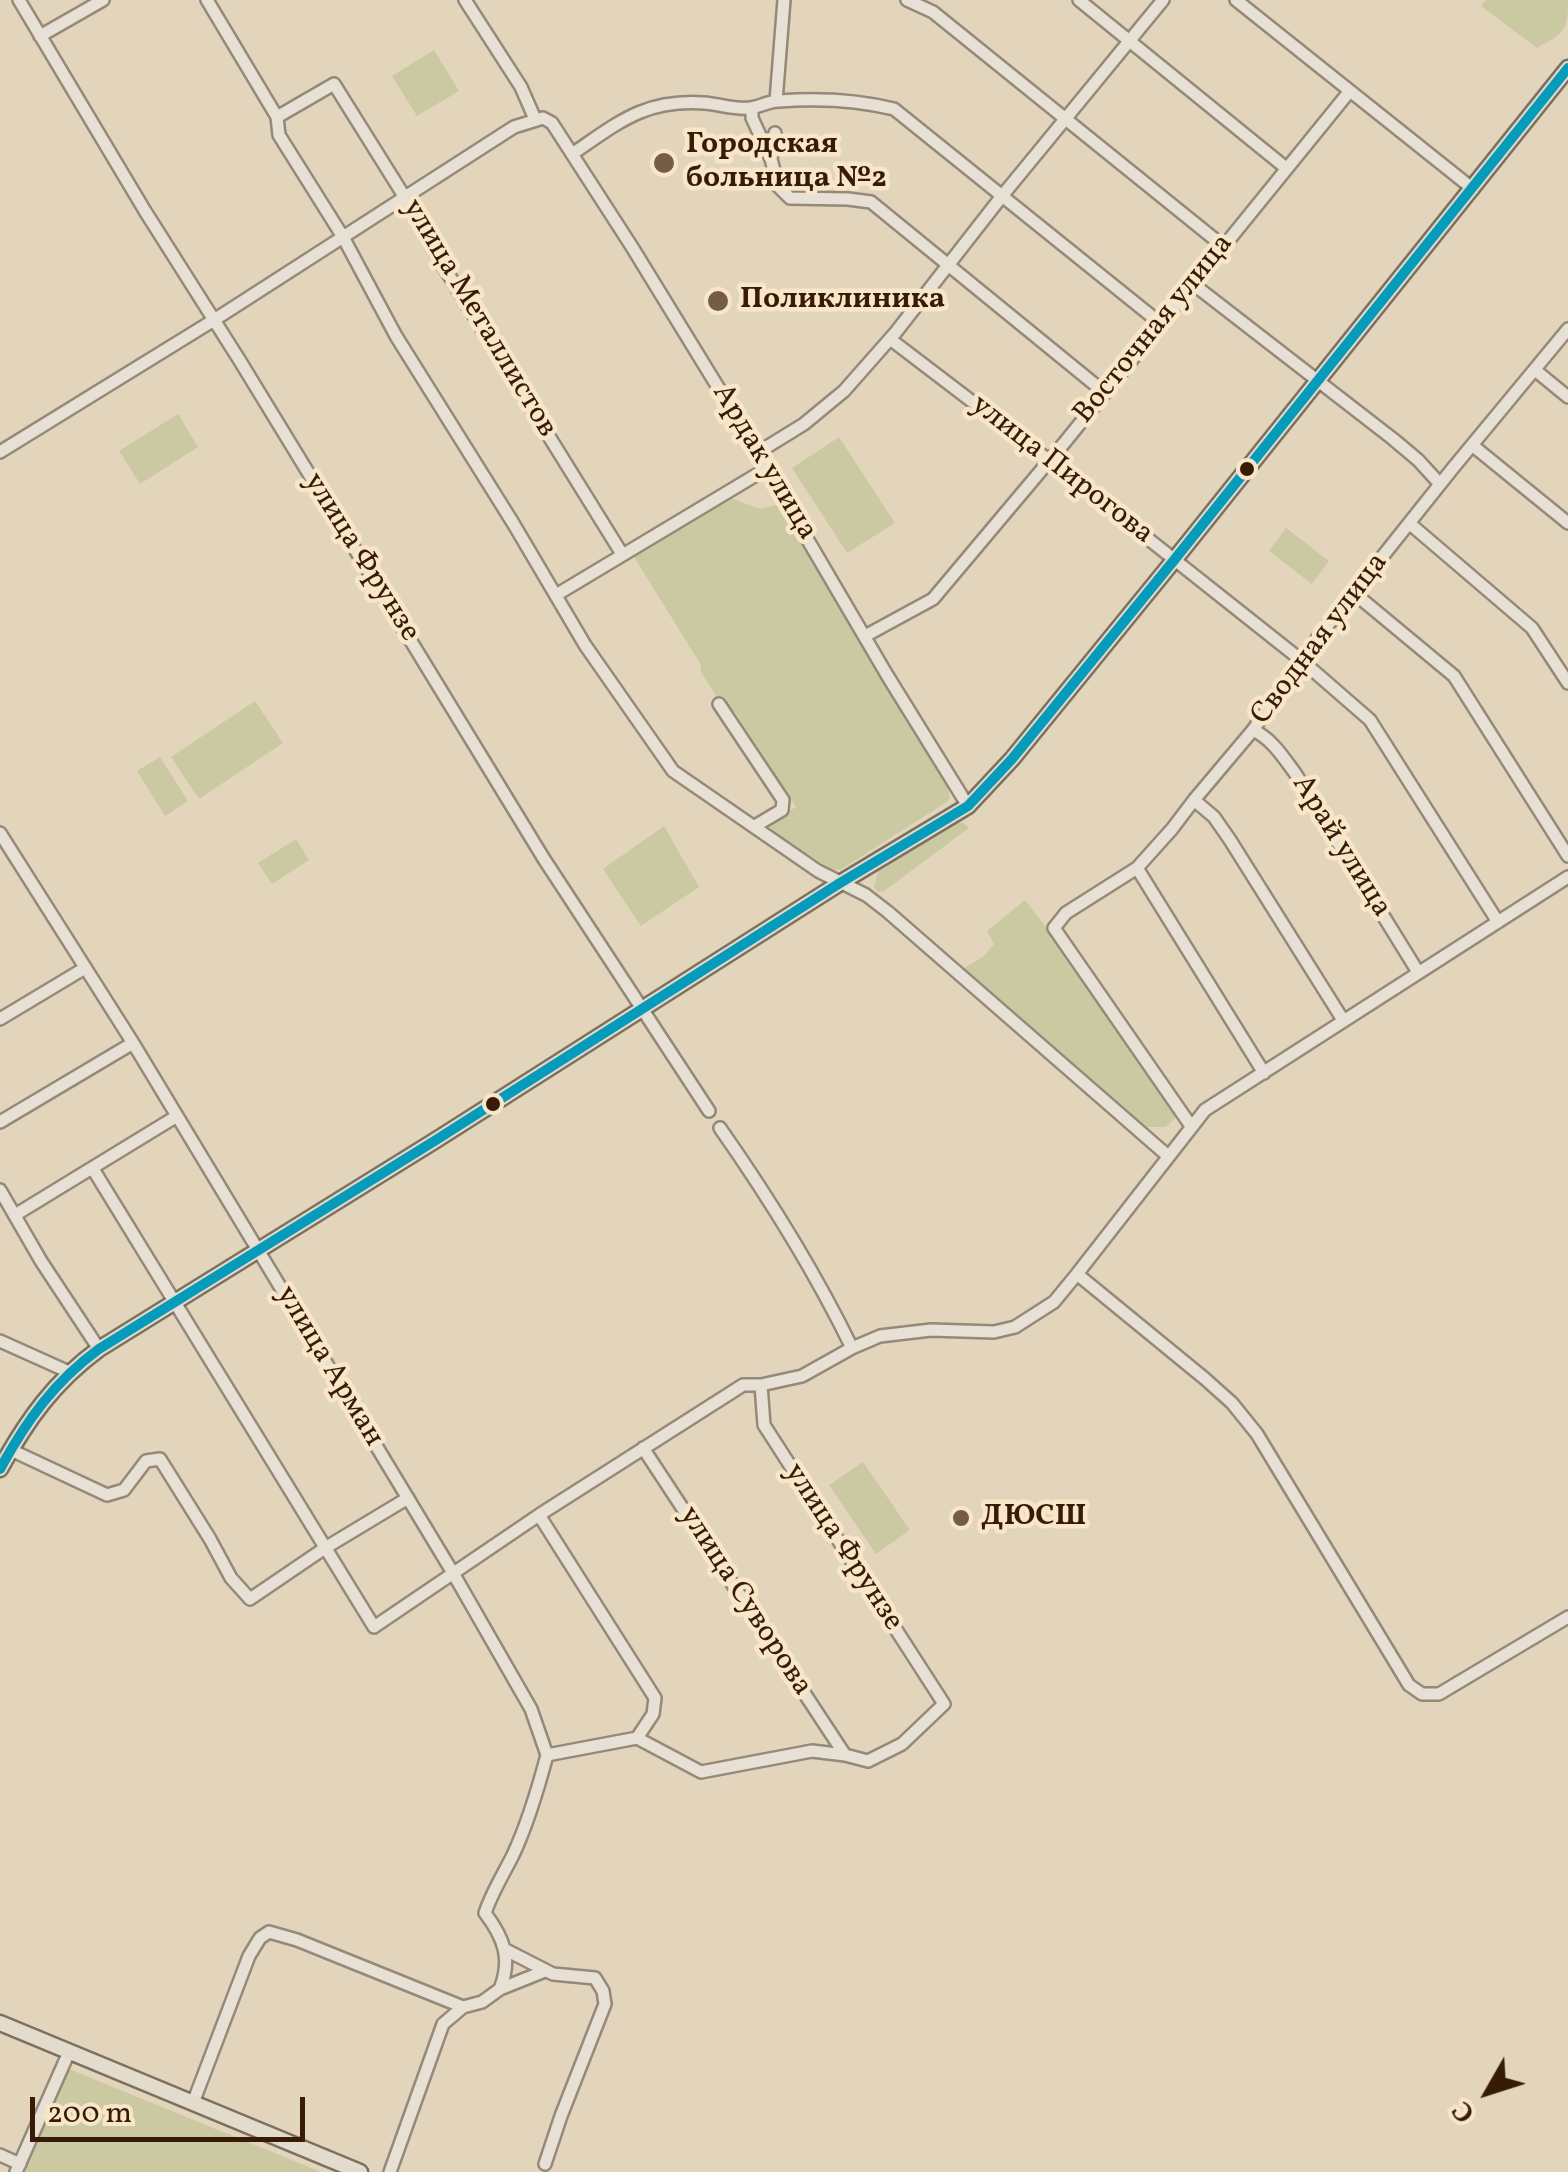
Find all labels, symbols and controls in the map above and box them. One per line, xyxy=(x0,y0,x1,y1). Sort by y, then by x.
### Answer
place label: Городская больница №2 xyxy=(686,128,887,198)
marker: Городская больница №2 xyxy=(651,150,677,176)
street label: улица Металлистов xyxy=(393,193,563,445)
street label: Восточная улица xyxy=(1067,228,1243,432)
place label: Поликлиника xyxy=(740,283,945,319)
marker: Поликлиника xyxy=(705,288,731,314)
street label: Ардак улица xyxy=(702,378,824,548)
street label: улица Пирогова xyxy=(962,388,1160,554)
unlabelled marker xyxy=(1237,459,1257,479)
street label: улица Фрунзе xyxy=(294,467,426,649)
street label: Сводная улица xyxy=(1245,547,1397,733)
street label: Арай улица xyxy=(1282,769,1398,925)
unlabelled marker xyxy=(483,1094,503,1114)
street label: улица Арман xyxy=(266,1280,390,1454)
street label: улица Фрунзе xyxy=(775,1458,909,1638)
place label: ДЮСШ xyxy=(981,1500,1086,1536)
street label: улица Суворова xyxy=(669,1501,819,1703)
marker: ДЮСШ xyxy=(950,1507,972,1529)
north arrow xyxy=(1438,2042,1538,2142)
scale bar xyxy=(35,2077,310,2139)
text: С xyxy=(1443,2092,1485,2130)
text: 200 m xyxy=(47,2093,132,2135)

